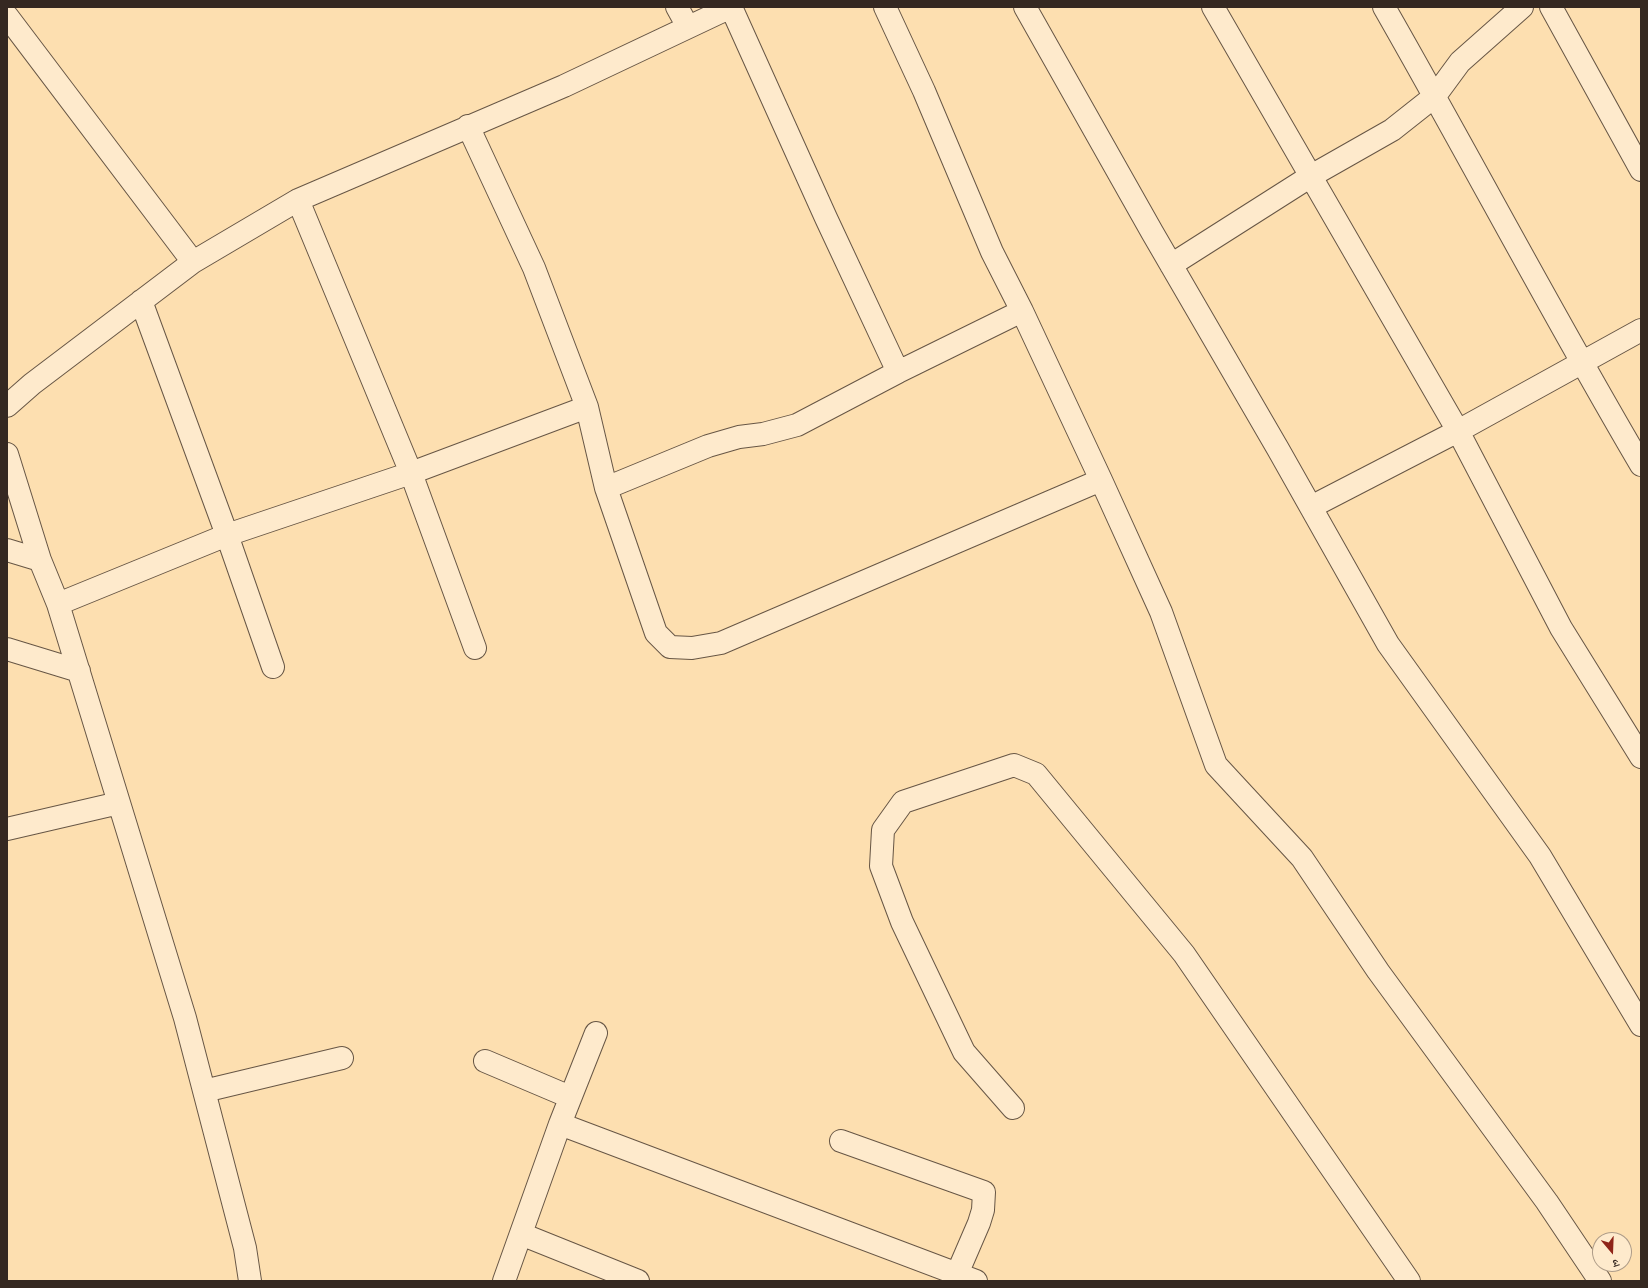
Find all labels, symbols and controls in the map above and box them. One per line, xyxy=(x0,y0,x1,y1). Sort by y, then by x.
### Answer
north arrow xyxy=(1592,1232,1632,1272)
text: उ xyxy=(1611,1256,1621,1270)

